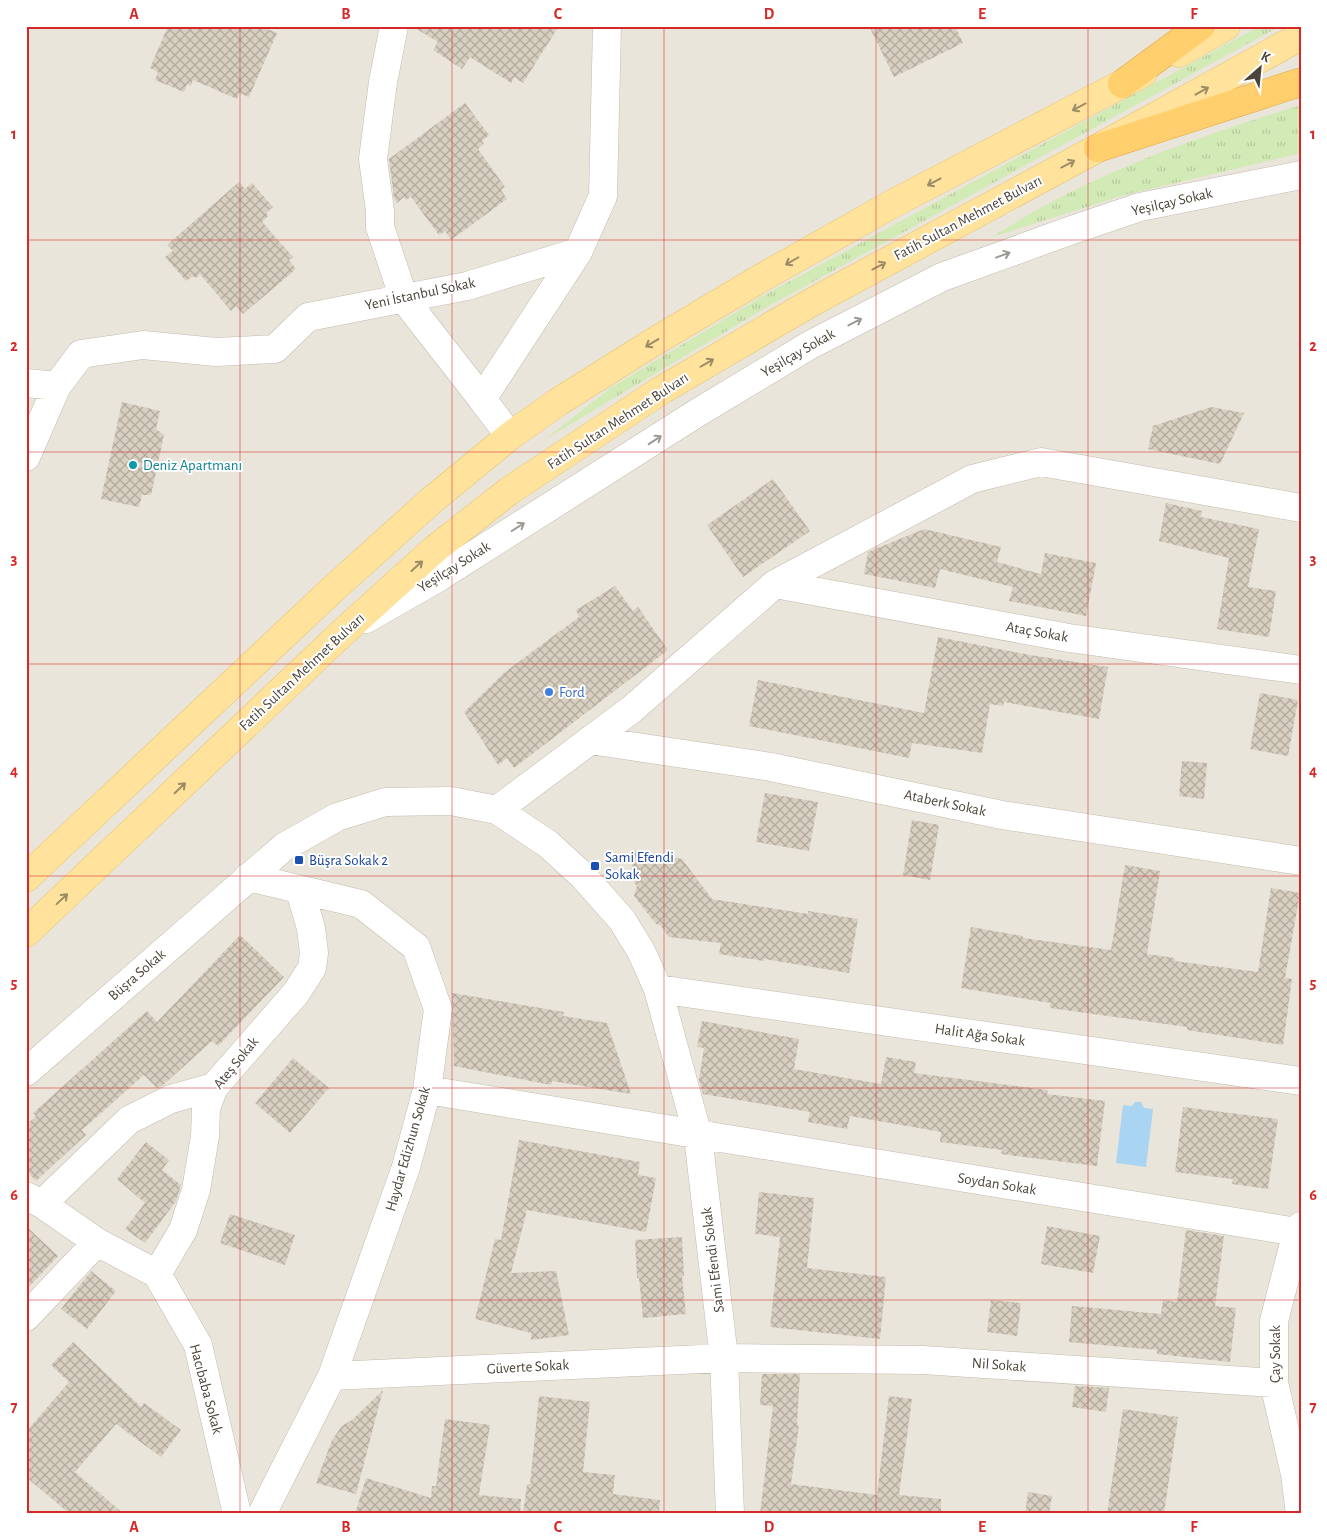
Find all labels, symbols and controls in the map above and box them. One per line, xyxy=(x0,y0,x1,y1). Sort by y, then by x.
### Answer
text: A xyxy=(129,6,139,22)
text: B xyxy=(341,6,351,22)
text: C xyxy=(554,6,563,22)
text: D xyxy=(764,6,775,22)
text: E xyxy=(978,6,986,22)
text: F xyxy=(1190,6,1198,22)
north arrow xyxy=(1234,42,1284,92)
text: K xyxy=(1259,49,1273,66)
one-way arrow xyxy=(1195,85,1209,95)
one-way arrow xyxy=(1071,102,1086,112)
text: 1 xyxy=(11,126,17,142)
text: 1 xyxy=(1310,126,1316,142)
one-way arrow xyxy=(1061,159,1076,169)
street label: Fatih Sultan Mehmet Bulvarı xyxy=(892,173,1044,263)
one-way arrow xyxy=(927,177,942,187)
street label: Yeşilçay Sokak xyxy=(1130,185,1214,219)
one-way arrow xyxy=(995,250,1010,259)
one-way arrow xyxy=(786,256,800,266)
one-way arrow xyxy=(871,261,886,270)
street label: Yeni İstanbul Sokak xyxy=(363,273,477,313)
one-way arrow xyxy=(847,317,862,326)
street label: Yeşilçay Sokak xyxy=(759,326,838,380)
text: 2 xyxy=(10,338,18,354)
text: 2 xyxy=(1309,338,1317,354)
one-way arrow xyxy=(646,339,660,349)
one-way arrow xyxy=(700,358,714,368)
street label: Fatih Sultan Mehmet Bulvarı xyxy=(545,370,691,472)
one-way arrow xyxy=(647,434,661,444)
place label: Deniz Apartmanı xyxy=(143,458,242,473)
marker: Deniz Apartmanı xyxy=(127,459,139,471)
one-way arrow xyxy=(510,522,524,532)
street label: Yeşilçay Sokak xyxy=(415,539,493,595)
text: 3 xyxy=(11,551,18,567)
text: 3 xyxy=(1310,551,1317,567)
one-way arrow xyxy=(410,560,423,572)
street label: Fatih Sultan Mehmet Bulvarı xyxy=(237,610,367,734)
street label: Ataç Sokak xyxy=(1005,619,1069,645)
place label: Ford xyxy=(559,685,585,700)
marker: Ford xyxy=(543,686,555,698)
text: 4 xyxy=(10,763,18,779)
text: 4 xyxy=(1309,763,1317,779)
one-way arrow xyxy=(174,782,186,794)
street label: Ataberk Sokak xyxy=(903,787,987,819)
place label: Sami Efendi Sokak xyxy=(605,850,674,882)
place label: Büşra Sokak 2 xyxy=(309,853,388,868)
marker: Büşra Sokak 2 xyxy=(293,854,305,866)
marker: Sami Efendi Sokak xyxy=(589,860,601,872)
one-way arrow xyxy=(55,893,68,905)
street label: Büşra Sokak xyxy=(106,946,168,1004)
text: 5 xyxy=(11,975,18,991)
text: 5 xyxy=(1310,975,1317,991)
street label: Halit Ağa Sokak xyxy=(934,1021,1026,1049)
street label: Ateş Sokak xyxy=(211,1034,262,1092)
street label: Haydar Edizhun Sokak xyxy=(383,1085,433,1213)
street label: Soydan Sokak xyxy=(957,1170,1038,1198)
text: 6 xyxy=(10,1187,18,1203)
text: 6 xyxy=(1309,1187,1317,1203)
street label: Sami Efendi Sokak xyxy=(699,1206,727,1313)
street label: Çay Sokak xyxy=(1268,1325,1283,1383)
street label: Hacıbaba Sokak xyxy=(187,1342,225,1436)
street label: Nil Sokak xyxy=(971,1356,1027,1374)
street label: Güverte Sokak xyxy=(486,1357,570,1377)
text: 7 xyxy=(11,1399,18,1415)
text: 7 xyxy=(1310,1399,1317,1415)
text: A xyxy=(129,1519,139,1535)
text: B xyxy=(341,1519,351,1535)
text: C xyxy=(554,1519,563,1535)
text: D xyxy=(764,1519,775,1535)
text: E xyxy=(978,1519,986,1535)
text: F xyxy=(1190,1519,1198,1535)

